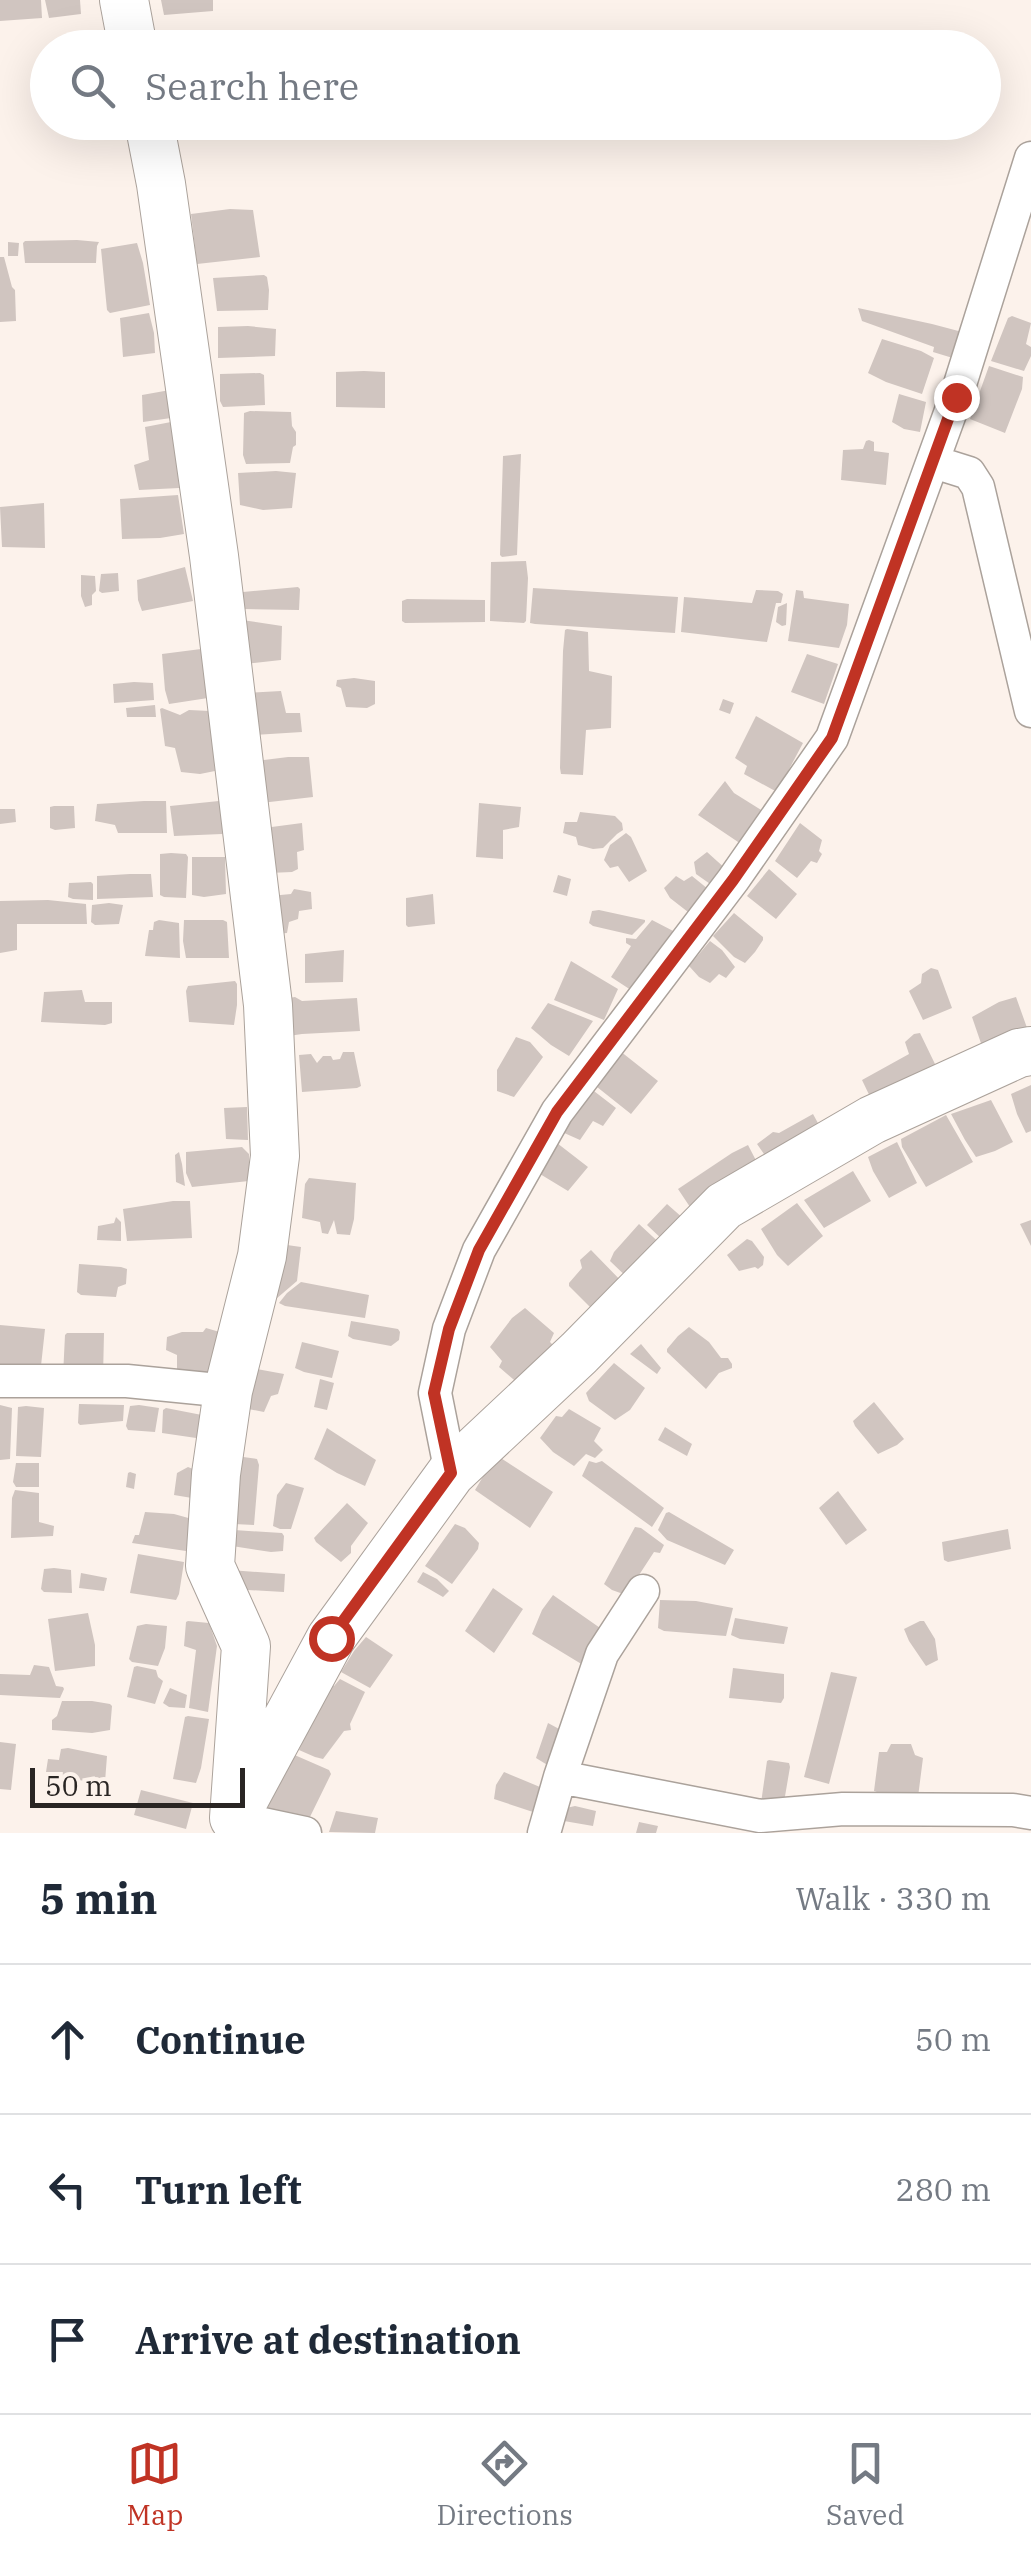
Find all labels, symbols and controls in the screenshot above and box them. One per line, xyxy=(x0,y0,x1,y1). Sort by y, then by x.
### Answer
search box xyxy=(30,30,1001,140)
icon: search xyxy=(65,58,120,113)
text: Search here xyxy=(145,61,359,110)
route end xyxy=(934,375,980,421)
route start xyxy=(309,1616,355,1662)
scale bar xyxy=(30,1763,245,1808)
text: 50 m xyxy=(45,1767,112,1804)
text: 5 min xyxy=(40,1871,158,1926)
text: Walk · 330 m xyxy=(795,1877,991,1919)
icon: ahead xyxy=(40,2012,95,2067)
text: Continue xyxy=(135,2015,306,2064)
text: 50 m xyxy=(915,2018,991,2060)
icon: left xyxy=(40,2162,95,2217)
text: Turn left xyxy=(135,2165,302,2214)
text: 280 m xyxy=(895,2168,991,2210)
icon: arrive xyxy=(40,2312,95,2367)
text: Arrive at destination xyxy=(135,2315,521,2364)
tab: Map xyxy=(127,2436,183,2533)
tab: Directions xyxy=(436,2436,573,2533)
tab: Saved xyxy=(826,2436,904,2533)

